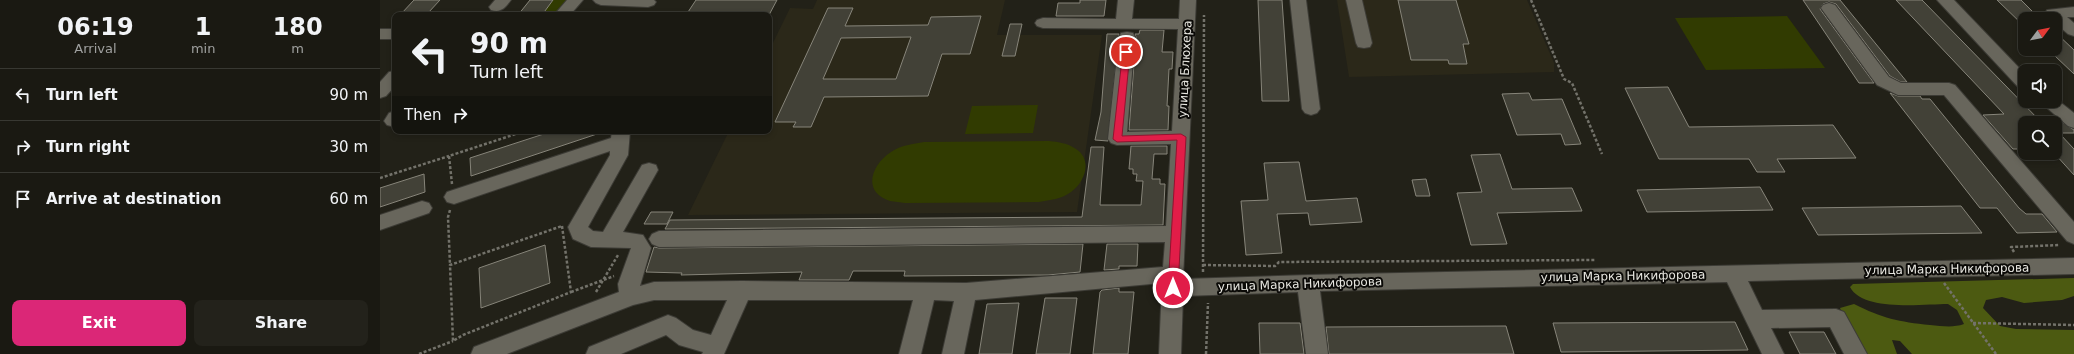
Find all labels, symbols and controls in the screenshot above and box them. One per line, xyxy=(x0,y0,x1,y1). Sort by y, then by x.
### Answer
north arrow xyxy=(2018,12,2062,56)
map controls xyxy=(2018,12,2062,160)
text: 06:19 xyxy=(57,13,134,41)
text: 1 xyxy=(195,13,211,41)
text: 180 xyxy=(273,13,323,41)
street label: улица Блюхера xyxy=(1175,20,1195,118)
text: 90 m xyxy=(470,27,548,60)
icon: left xyxy=(404,28,456,80)
pin xyxy=(1109,35,1143,69)
text: Arrival xyxy=(74,41,117,56)
text: min xyxy=(191,41,215,56)
text: m xyxy=(291,41,304,56)
icon: arrive xyxy=(1115,41,1137,63)
text: Turn left xyxy=(470,61,543,82)
button: sound xyxy=(2018,64,2062,108)
icon: left xyxy=(12,84,34,106)
text: Turn left xyxy=(46,86,118,104)
text: 90 m xyxy=(330,86,368,104)
icon: right xyxy=(449,104,471,126)
text: Then xyxy=(404,106,441,124)
button: search xyxy=(2018,116,2062,160)
icon: right xyxy=(12,136,34,158)
text: Turn right xyxy=(46,138,130,156)
text: 30 m xyxy=(330,138,368,156)
icon: arrive xyxy=(12,188,34,210)
text: Arrive at destination xyxy=(46,190,221,208)
text: 60 m xyxy=(330,190,368,208)
street label: улица Марка Никифорова xyxy=(1865,261,2029,277)
position arrow xyxy=(1152,267,1194,309)
street label: улица Марка Никифорова xyxy=(1541,268,1705,284)
street label: улица Марка Никифорова xyxy=(1218,274,1382,294)
button: Exit xyxy=(12,300,186,346)
button: Share xyxy=(194,300,368,346)

